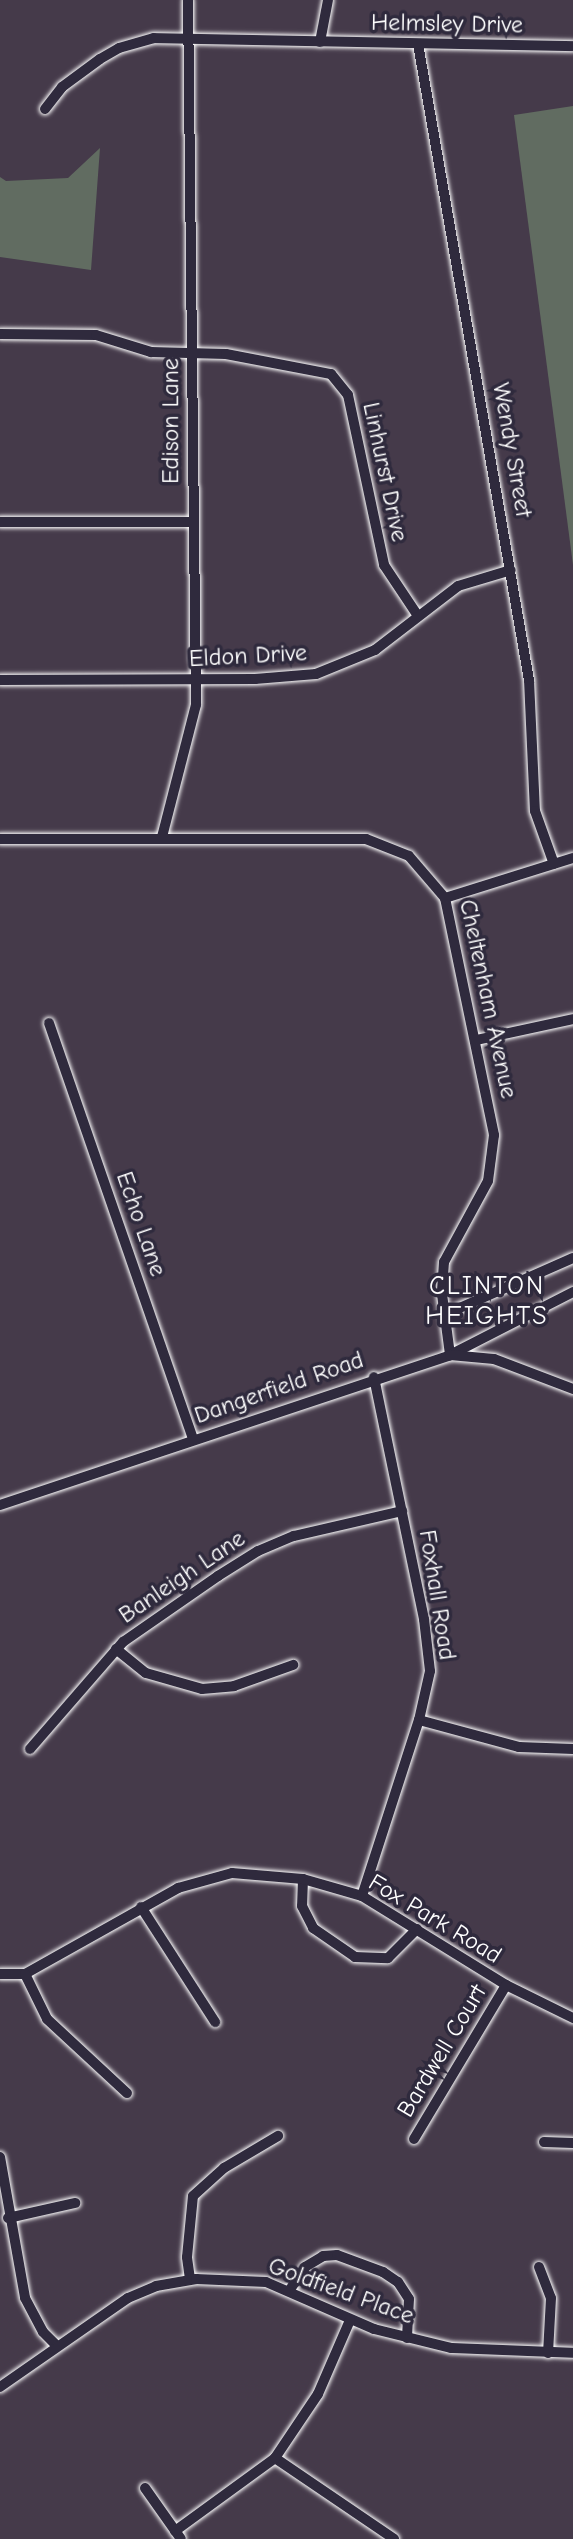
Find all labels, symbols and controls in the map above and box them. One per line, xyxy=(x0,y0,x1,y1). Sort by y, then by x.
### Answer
street label: Helmsley Drive xyxy=(371,8,523,40)
street label: Edison Lane xyxy=(157,358,185,484)
street label: Wendy Street xyxy=(486,381,538,519)
street label: Linhurst Drive xyxy=(356,400,414,544)
street label: Eldon Drive xyxy=(188,639,308,673)
street label: Cheltenham Avenue xyxy=(453,897,523,1101)
street label: Echo Lane xyxy=(110,1168,172,1280)
district label: CLINTON HEIGHTS xyxy=(426,1271,548,1332)
street label: Dangerfield Road xyxy=(191,1346,367,1430)
street label: Banleigh Lane xyxy=(113,1524,251,1630)
street label: Foxhall Road xyxy=(412,1528,462,1662)
street label: Fox Park Road xyxy=(363,1868,507,1970)
street label: Bardwell Court xyxy=(391,1980,493,2122)
street label: Goldfield Place xyxy=(264,2251,418,2331)

